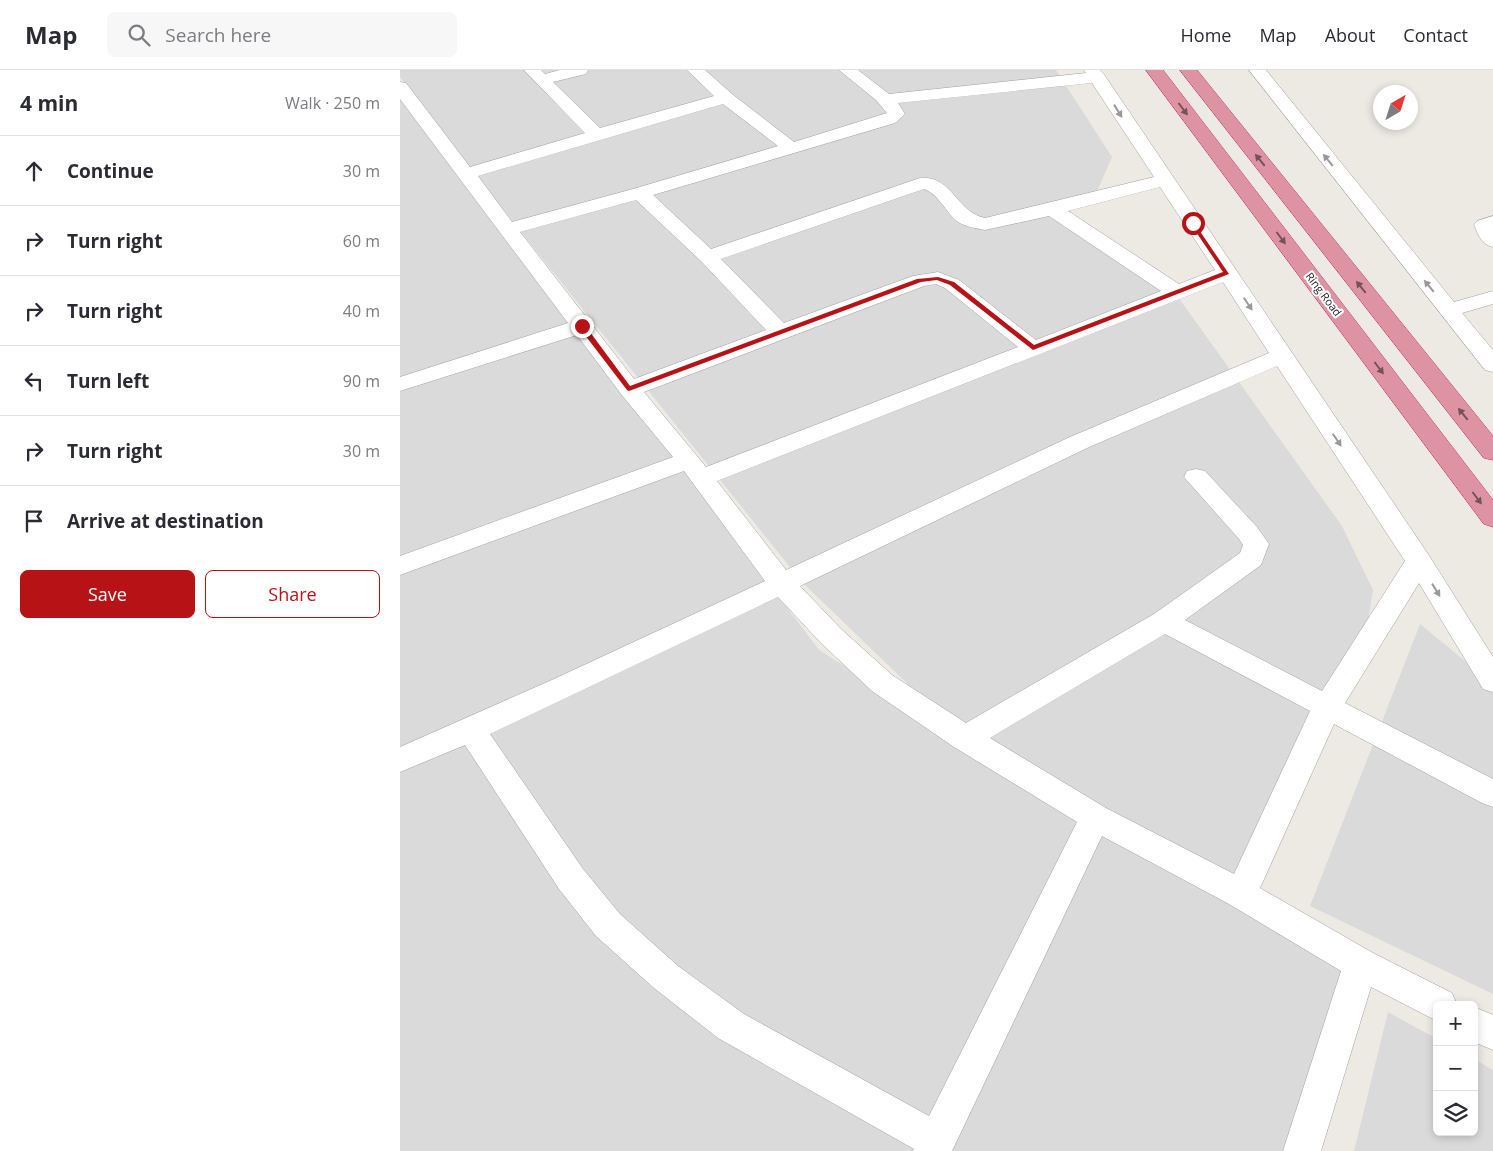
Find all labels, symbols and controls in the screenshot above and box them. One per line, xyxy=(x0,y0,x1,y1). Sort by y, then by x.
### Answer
search box xyxy=(107,12,457,57)
text: Map xyxy=(25,18,77,51)
icon: search xyxy=(125,21,153,49)
text: Search here xyxy=(165,22,271,48)
text: Home xyxy=(1181,23,1231,47)
text: Map xyxy=(1259,23,1297,47)
text: About xyxy=(1325,23,1375,47)
text: Contact xyxy=(1403,23,1468,47)
north arrow xyxy=(1373,85,1418,130)
text: 4 min xyxy=(20,89,78,117)
text: Walk · 250 m xyxy=(285,92,380,114)
one-way arrow xyxy=(1178,102,1189,115)
one-way arrow xyxy=(1113,104,1123,118)
one-way arrow xyxy=(1322,153,1333,166)
one-way arrow xyxy=(1254,154,1265,167)
icon: ahead xyxy=(20,157,48,185)
text: Continue xyxy=(67,158,154,184)
text: 30 m xyxy=(343,160,380,182)
route start xyxy=(1182,212,1205,235)
icon: right xyxy=(20,227,48,255)
text: Turn right xyxy=(67,228,162,254)
text: 60 m xyxy=(343,230,380,252)
one-way arrow xyxy=(1276,232,1287,245)
street label: Ring Road xyxy=(1303,269,1345,319)
one-way arrow xyxy=(1424,280,1435,293)
one-way arrow xyxy=(1356,281,1367,294)
icon: right xyxy=(20,297,48,325)
one-way arrow xyxy=(1243,297,1253,311)
text: Turn right xyxy=(67,298,162,324)
text: 40 m xyxy=(343,300,380,322)
route end xyxy=(571,315,594,338)
one-way arrow xyxy=(1374,361,1385,374)
icon: left xyxy=(20,367,48,395)
text: Turn left xyxy=(67,368,149,394)
text: 90 m xyxy=(343,370,380,392)
one-way arrow xyxy=(1457,408,1468,421)
one-way arrow xyxy=(1332,433,1342,446)
icon: right xyxy=(20,437,48,465)
text: Turn right xyxy=(67,438,162,464)
text: 30 m xyxy=(343,440,380,462)
one-way arrow xyxy=(1472,491,1483,504)
icon: arrive xyxy=(20,507,48,535)
text: Arrive at destination xyxy=(67,508,264,534)
button: Save xyxy=(20,570,195,618)
button: Share xyxy=(205,570,380,618)
one-way arrow xyxy=(1432,583,1441,596)
map controls xyxy=(1433,1001,1478,1136)
button: + xyxy=(1433,1001,1478,1046)
button: − xyxy=(1433,1046,1478,1091)
button: layers xyxy=(1433,1091,1478,1136)

